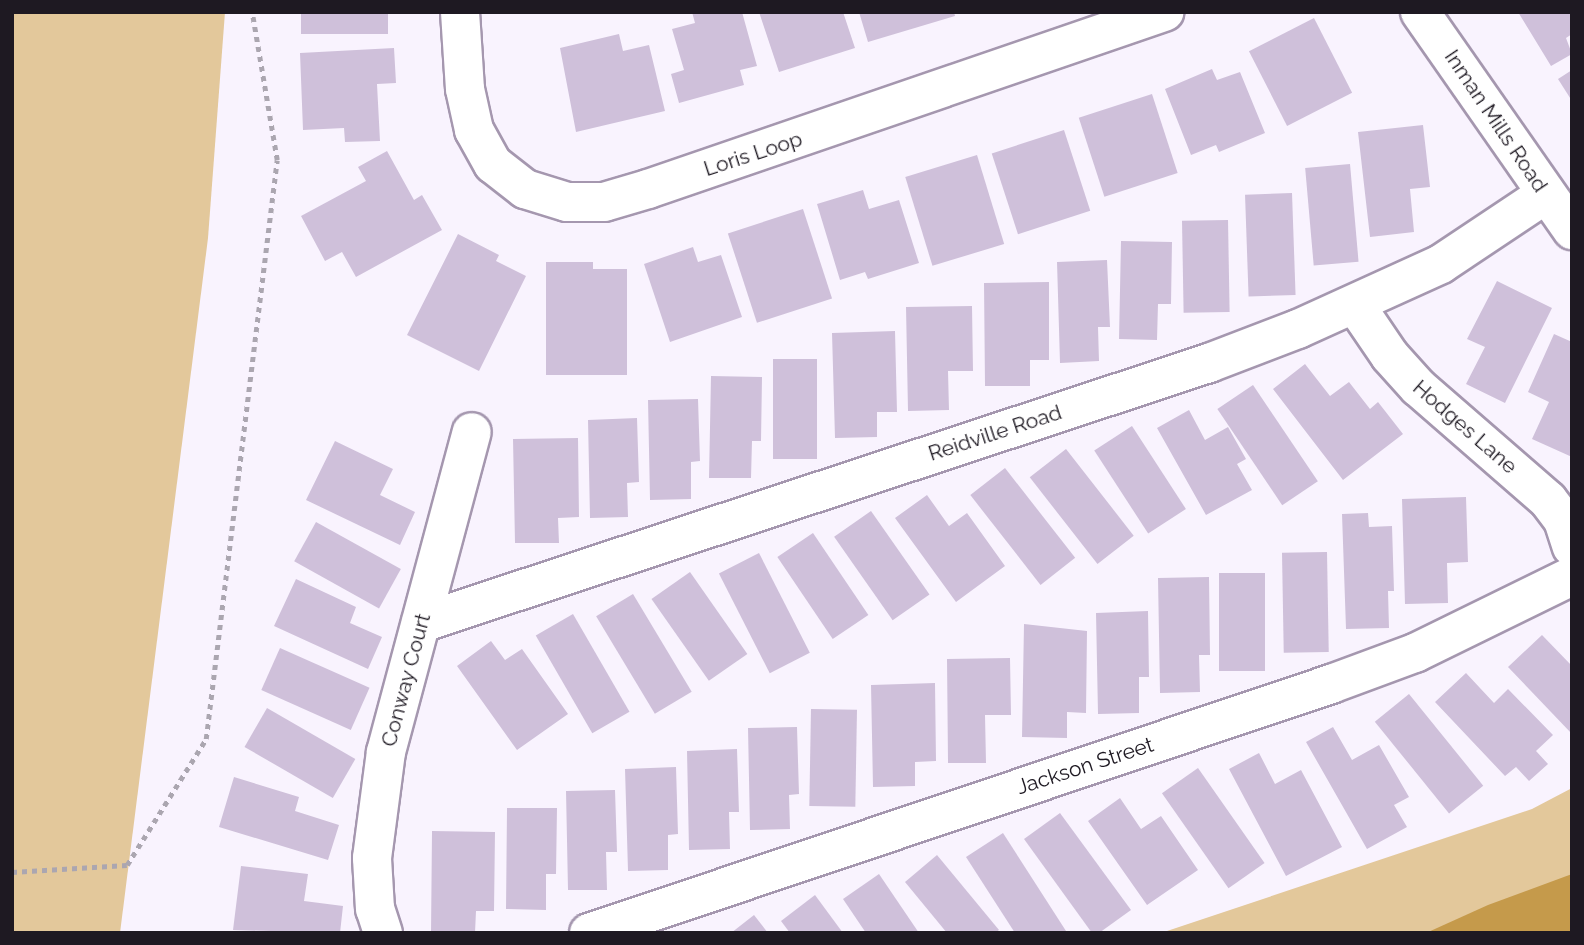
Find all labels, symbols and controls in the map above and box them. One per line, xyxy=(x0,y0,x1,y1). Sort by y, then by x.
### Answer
street label: Inman Mills Road xyxy=(1439,45,1553,197)
street label: Loris Loop xyxy=(701,126,805,182)
street label: Hodges Lane xyxy=(1408,375,1522,479)
street label: Reidville Road xyxy=(925,400,1065,466)
street label: Conway Court xyxy=(376,610,436,750)
street label: Jackson Street xyxy=(1013,732,1157,800)

